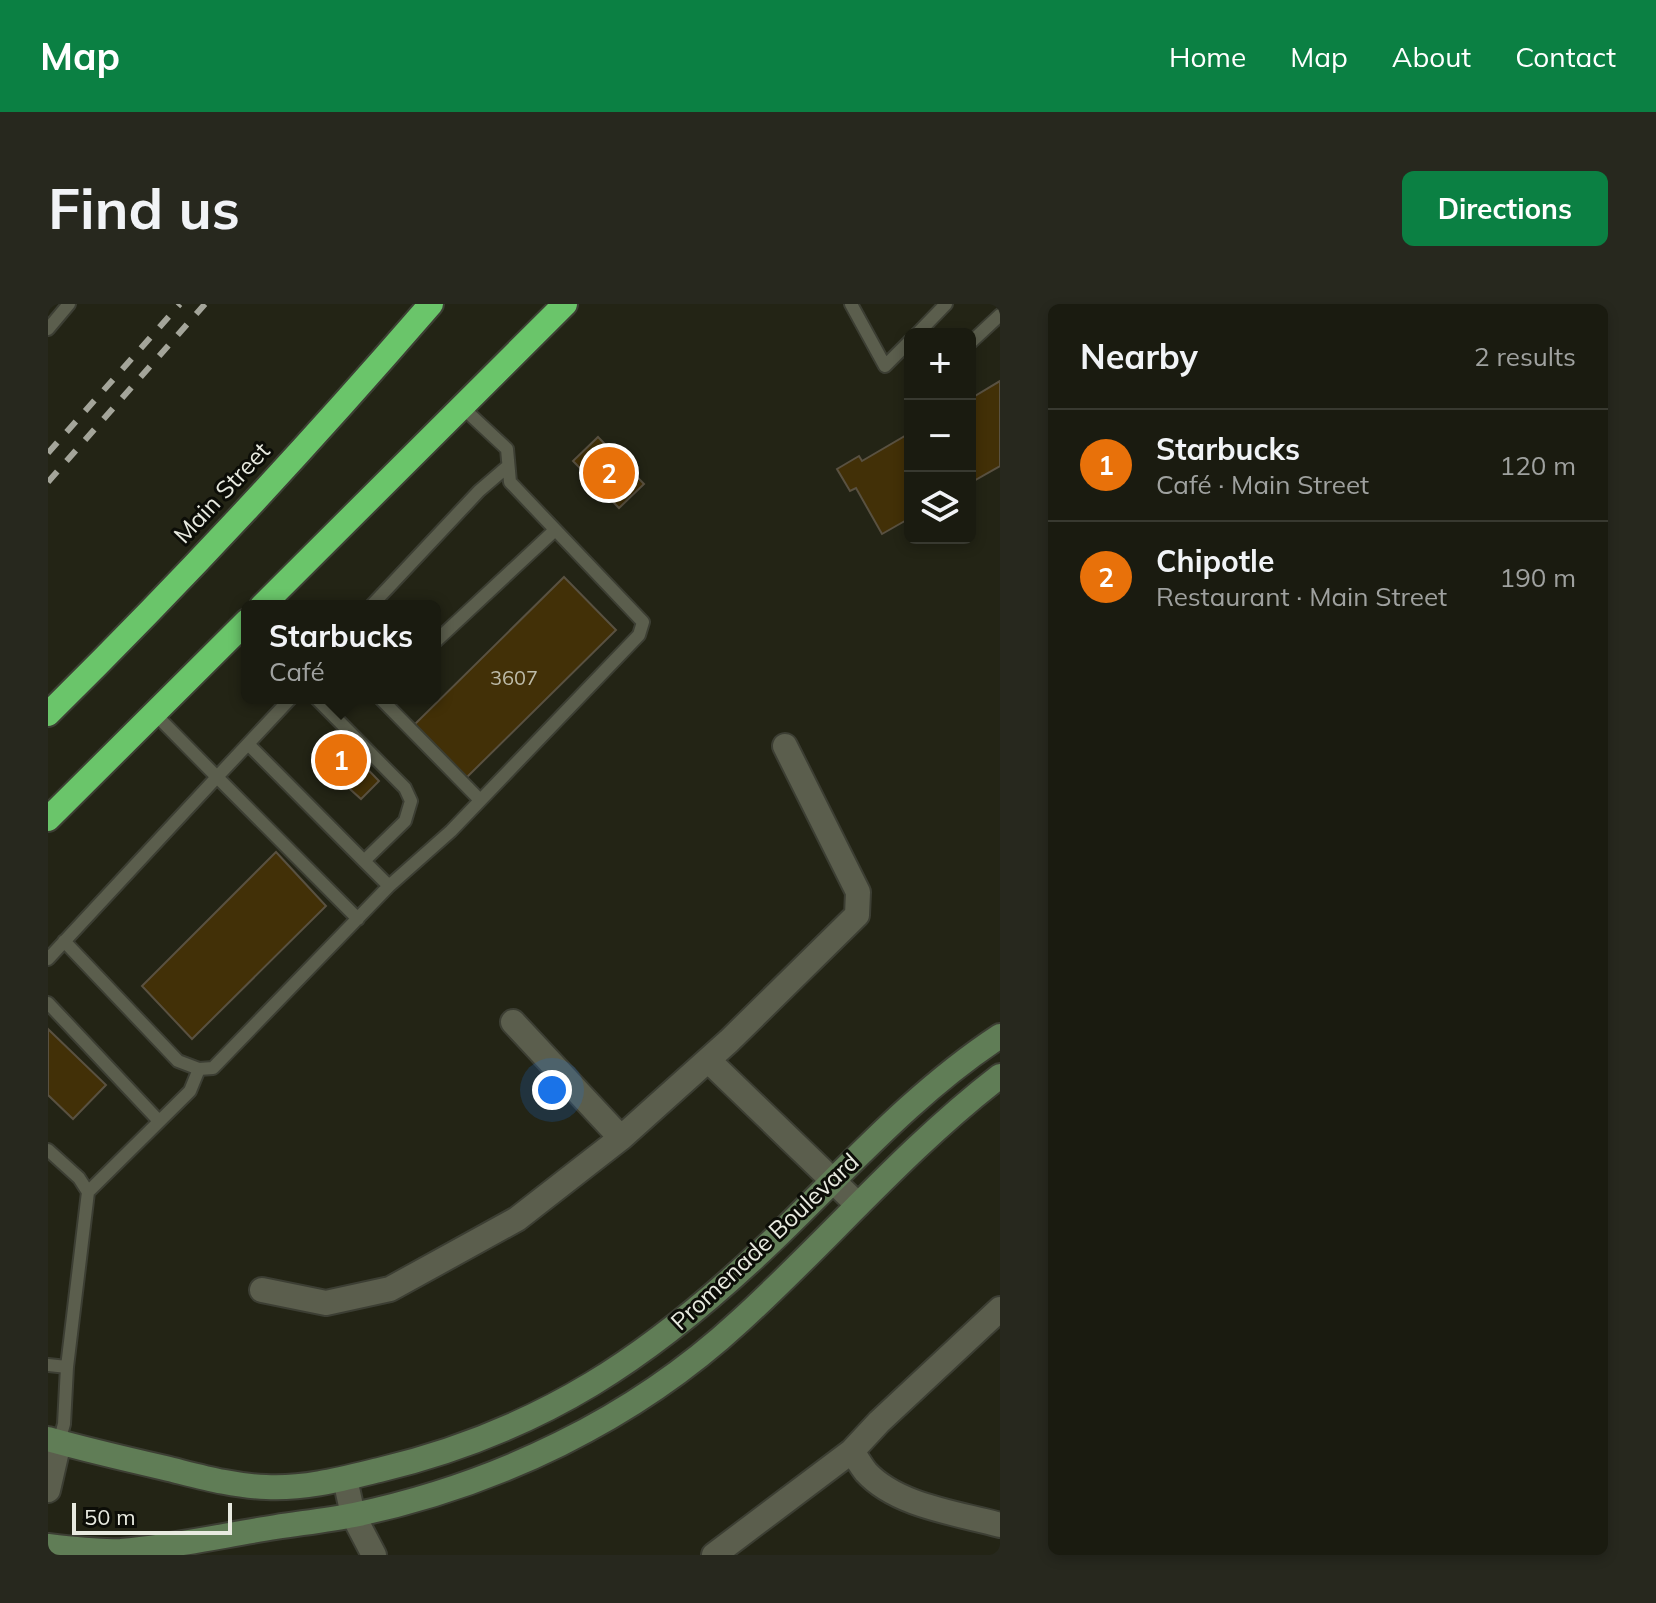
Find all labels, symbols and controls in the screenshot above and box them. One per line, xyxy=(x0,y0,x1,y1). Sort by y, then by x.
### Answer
text: Map xyxy=(40,32,120,80)
text: Home xyxy=(1169,39,1246,74)
text: Map xyxy=(1290,39,1348,74)
text: About xyxy=(1392,39,1471,74)
text: Contact xyxy=(1515,39,1616,74)
button: Directions xyxy=(1402,171,1608,246)
text: Find us xyxy=(48,173,240,243)
map controls xyxy=(904,328,976,544)
button: + xyxy=(904,328,976,400)
text: Nearby xyxy=(1080,335,1198,378)
text: 2 results xyxy=(1474,340,1576,373)
button: − xyxy=(904,400,976,472)
text: Starbucks xyxy=(1156,430,1300,468)
street label: Main Street xyxy=(167,435,276,549)
pin: 2 xyxy=(583,443,635,503)
text: 1 xyxy=(1098,449,1114,482)
text: 120 m xyxy=(1500,449,1576,482)
text: Café · Main Street xyxy=(1156,468,1369,501)
button: layers xyxy=(904,472,976,544)
text: Chipotle xyxy=(1156,542,1274,580)
text: 2 xyxy=(1098,561,1114,594)
text: 190 m xyxy=(1500,561,1576,594)
text: Restaurant · Main Street xyxy=(1156,580,1447,613)
popup xyxy=(241,600,441,704)
text: Starbucks xyxy=(269,617,413,655)
text: Café xyxy=(269,655,325,688)
house number: 3607 xyxy=(490,665,538,690)
pin: 1 xyxy=(315,730,367,790)
your location xyxy=(532,1070,572,1110)
street label: Promenade Boulevard xyxy=(664,1146,865,1336)
scale bar xyxy=(72,1499,232,1535)
text: 50 m xyxy=(84,1503,135,1531)

